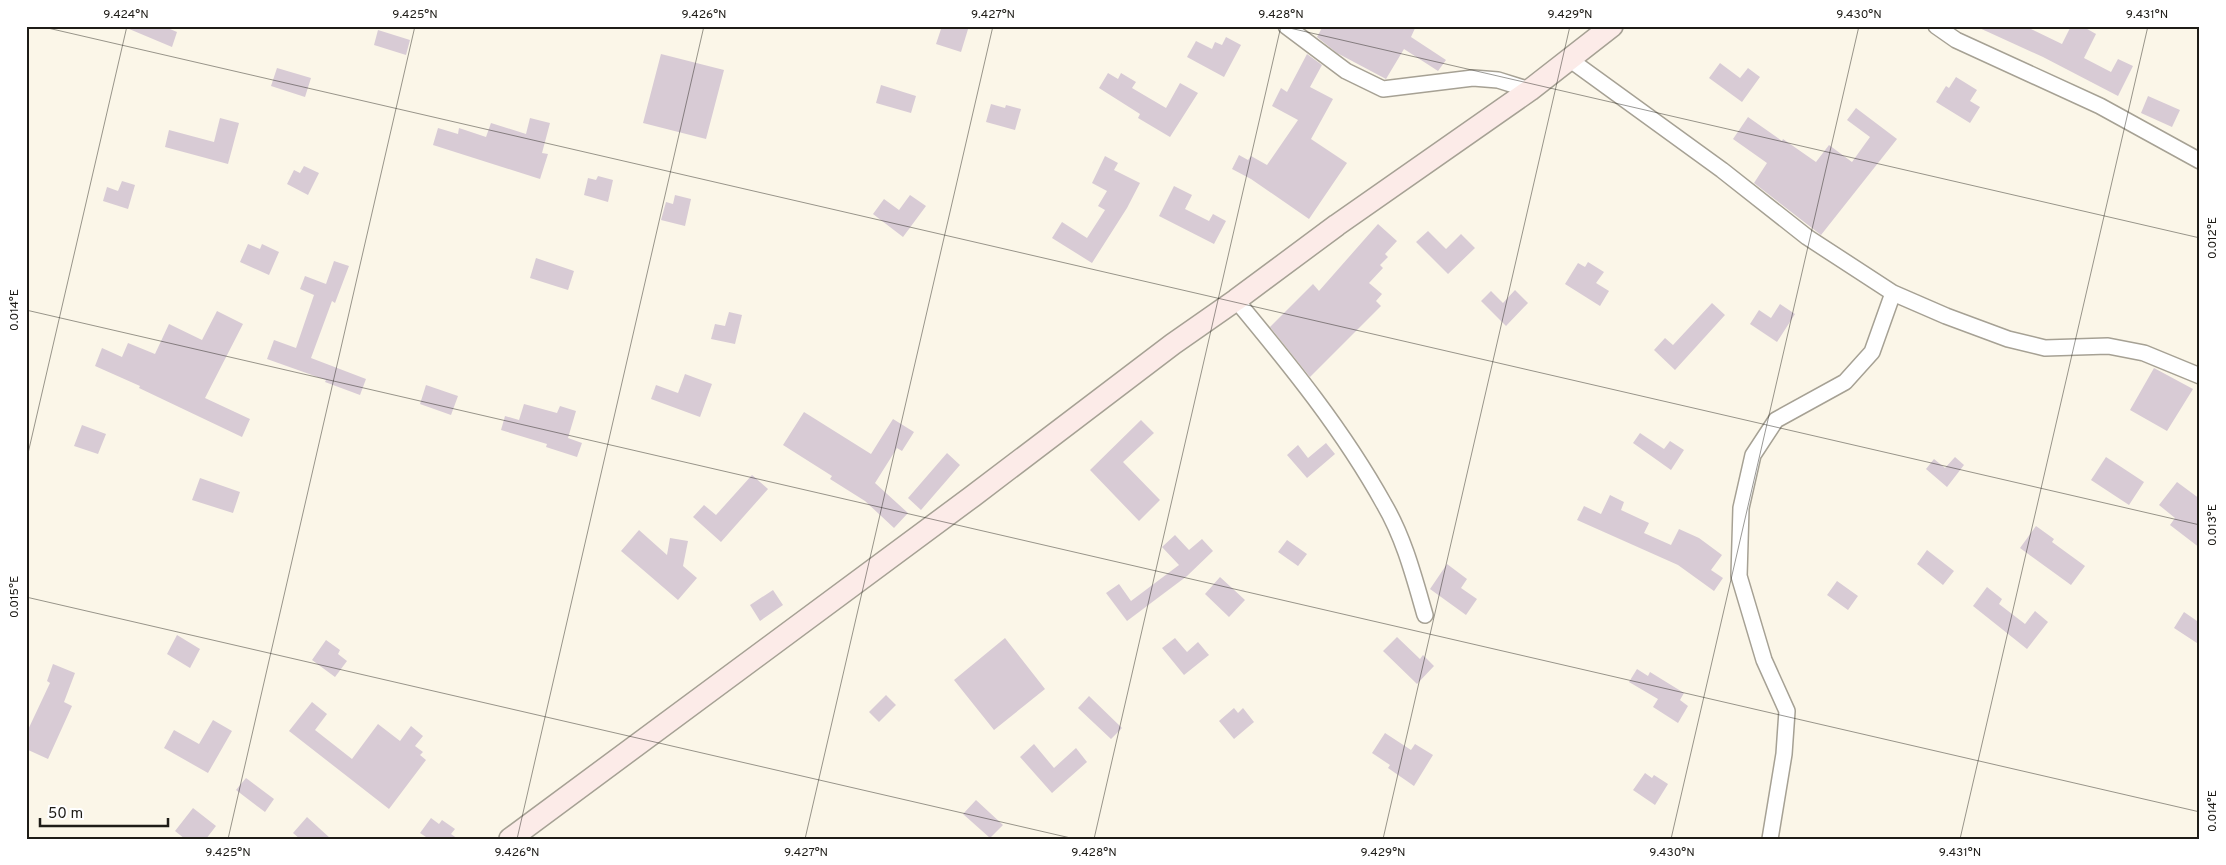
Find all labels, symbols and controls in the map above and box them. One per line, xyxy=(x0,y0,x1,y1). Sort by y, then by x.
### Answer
text: 9.424°N xyxy=(103,7,149,23)
text: 9.425°N xyxy=(392,7,438,23)
text: 9.426°N xyxy=(681,7,727,23)
text: 9.427°N xyxy=(971,7,1015,23)
text: 9.428°N xyxy=(1258,7,1304,23)
text: 9.429°N xyxy=(1547,7,1593,23)
text: 9.430°N xyxy=(1836,7,1882,23)
text: 9.431°N xyxy=(2126,7,2168,23)
text: 0.012°E xyxy=(2205,217,2221,259)
text: 0.014°E xyxy=(7,289,23,331)
text: 0.013°E xyxy=(2205,504,2221,546)
text: 0.015°E xyxy=(7,576,23,618)
text: 0.014°E xyxy=(2205,790,2221,832)
scale bar xyxy=(40,795,168,827)
text: 50 m xyxy=(48,805,83,824)
text: 9.425°N xyxy=(205,845,251,861)
text: 9.426°N xyxy=(494,845,540,861)
text: 9.427°N xyxy=(784,845,828,861)
text: 9.428°N xyxy=(1071,845,1117,861)
text: 9.429°N xyxy=(1360,845,1406,861)
text: 9.430°N xyxy=(1649,845,1695,861)
text: 9.431°N xyxy=(1939,845,1981,861)

